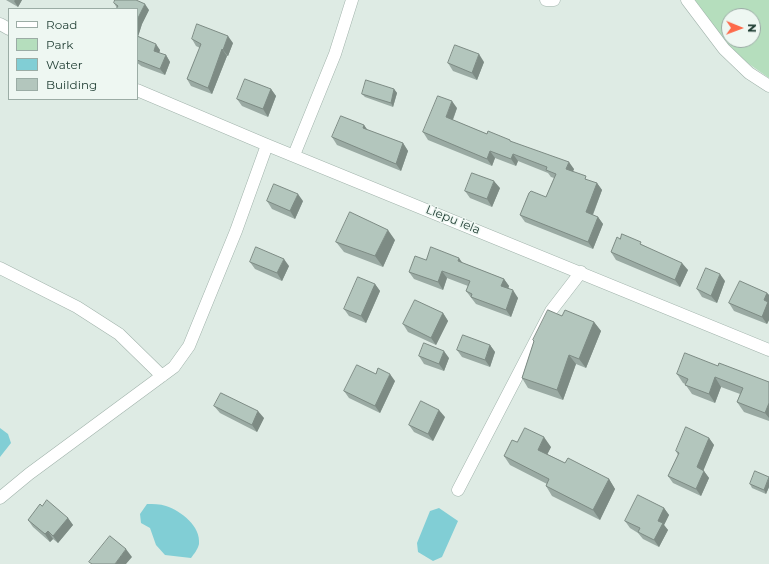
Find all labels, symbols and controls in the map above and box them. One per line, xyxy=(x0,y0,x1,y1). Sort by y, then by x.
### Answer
legend xyxy=(8,8,138,100)
north arrow xyxy=(721,8,761,48)
text: Road xyxy=(46,17,77,32)
text: N xyxy=(745,24,759,33)
text: Park xyxy=(46,37,73,52)
text: Water xyxy=(46,57,82,72)
text: Building xyxy=(46,77,97,92)
street label: Liepu iela xyxy=(424,203,482,237)

